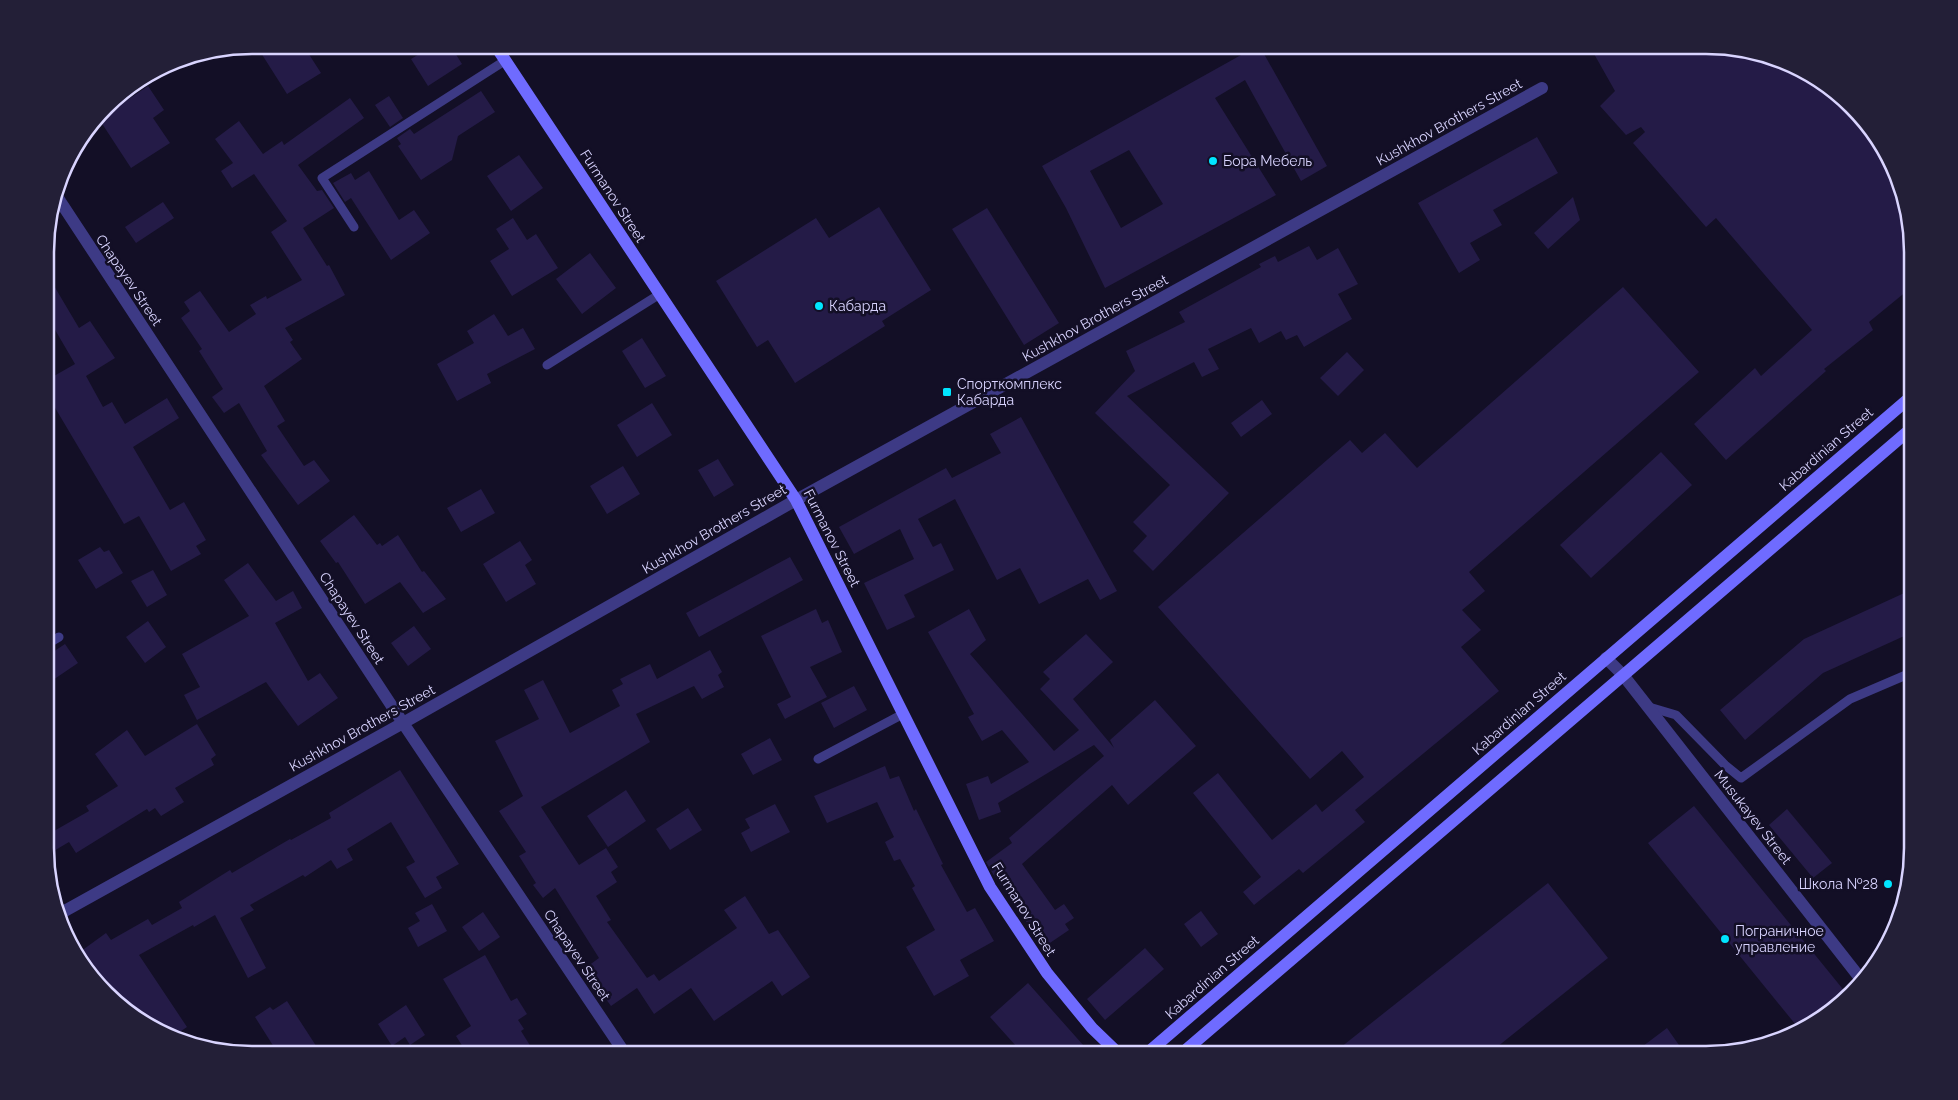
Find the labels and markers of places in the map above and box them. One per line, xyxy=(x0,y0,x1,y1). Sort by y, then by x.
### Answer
place label: Бора Мебель xyxy=(1223,153,1312,169)
marker: Бора Мебель xyxy=(1207,155,1219,167)
place label: Кабарда xyxy=(829,298,886,314)
marker: Кабарда xyxy=(813,300,825,312)
place label: Спорткомплекс Кабарда xyxy=(957,376,1062,408)
marker: Спорткомплекс Кабарда xyxy=(941,386,953,398)
place label: Школа №28 xyxy=(1799,876,1878,892)
marker: Школа №28 xyxy=(1882,878,1894,890)
place label: Пограничное управление xyxy=(1735,923,1824,955)
marker: Пограничное управление xyxy=(1719,933,1731,945)

